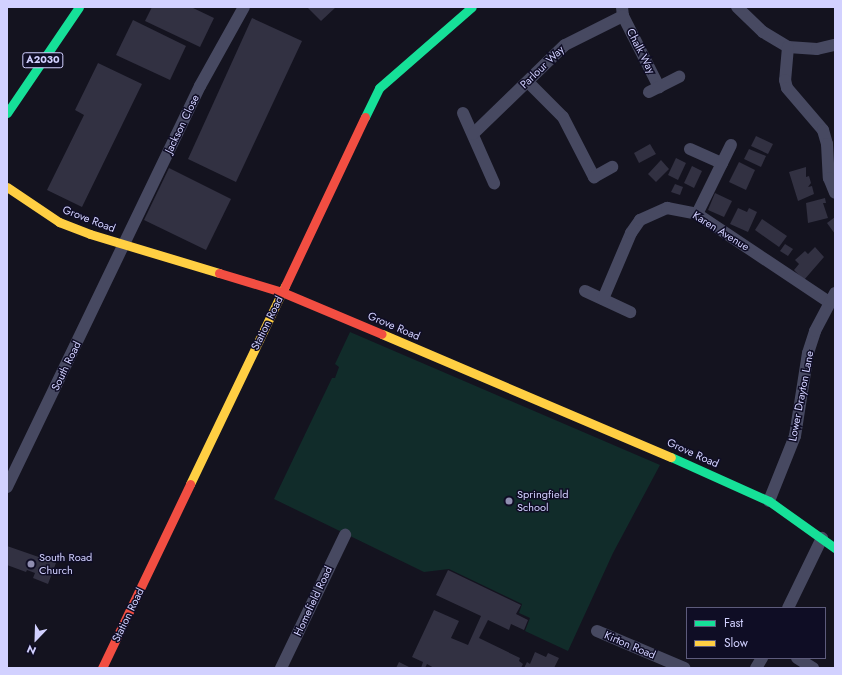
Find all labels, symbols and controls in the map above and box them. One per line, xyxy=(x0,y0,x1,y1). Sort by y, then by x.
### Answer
street label: Chalk Way xyxy=(624,26,658,76)
street label: Parlour Way xyxy=(517,43,567,91)
road number: A2030 xyxy=(22,52,64,68)
street label: Jackson Close xyxy=(162,92,202,156)
street label: Grove Road xyxy=(61,203,117,235)
street label: Karen Avenue xyxy=(690,208,752,254)
street label: Station Road xyxy=(248,294,286,352)
street label: Grove Road xyxy=(366,309,422,343)
street label: South Road xyxy=(48,339,84,393)
street label: Lower Drayton Lane xyxy=(786,350,816,442)
street label: Grove Road xyxy=(665,436,721,470)
place label: Springfield School xyxy=(517,488,568,514)
marker: Springfield School xyxy=(504,496,514,506)
place label: South Road Church xyxy=(39,551,92,577)
marker: South Road Church xyxy=(26,559,36,569)
street label: Homefield Road xyxy=(291,564,335,638)
street label: Station Road xyxy=(109,586,147,644)
legend xyxy=(686,607,826,659)
text: Fast xyxy=(724,614,743,632)
north arrow xyxy=(16,619,56,659)
street label: Kirton Road xyxy=(602,628,658,662)
text: Slow xyxy=(724,634,748,652)
text: N xyxy=(24,641,38,659)

